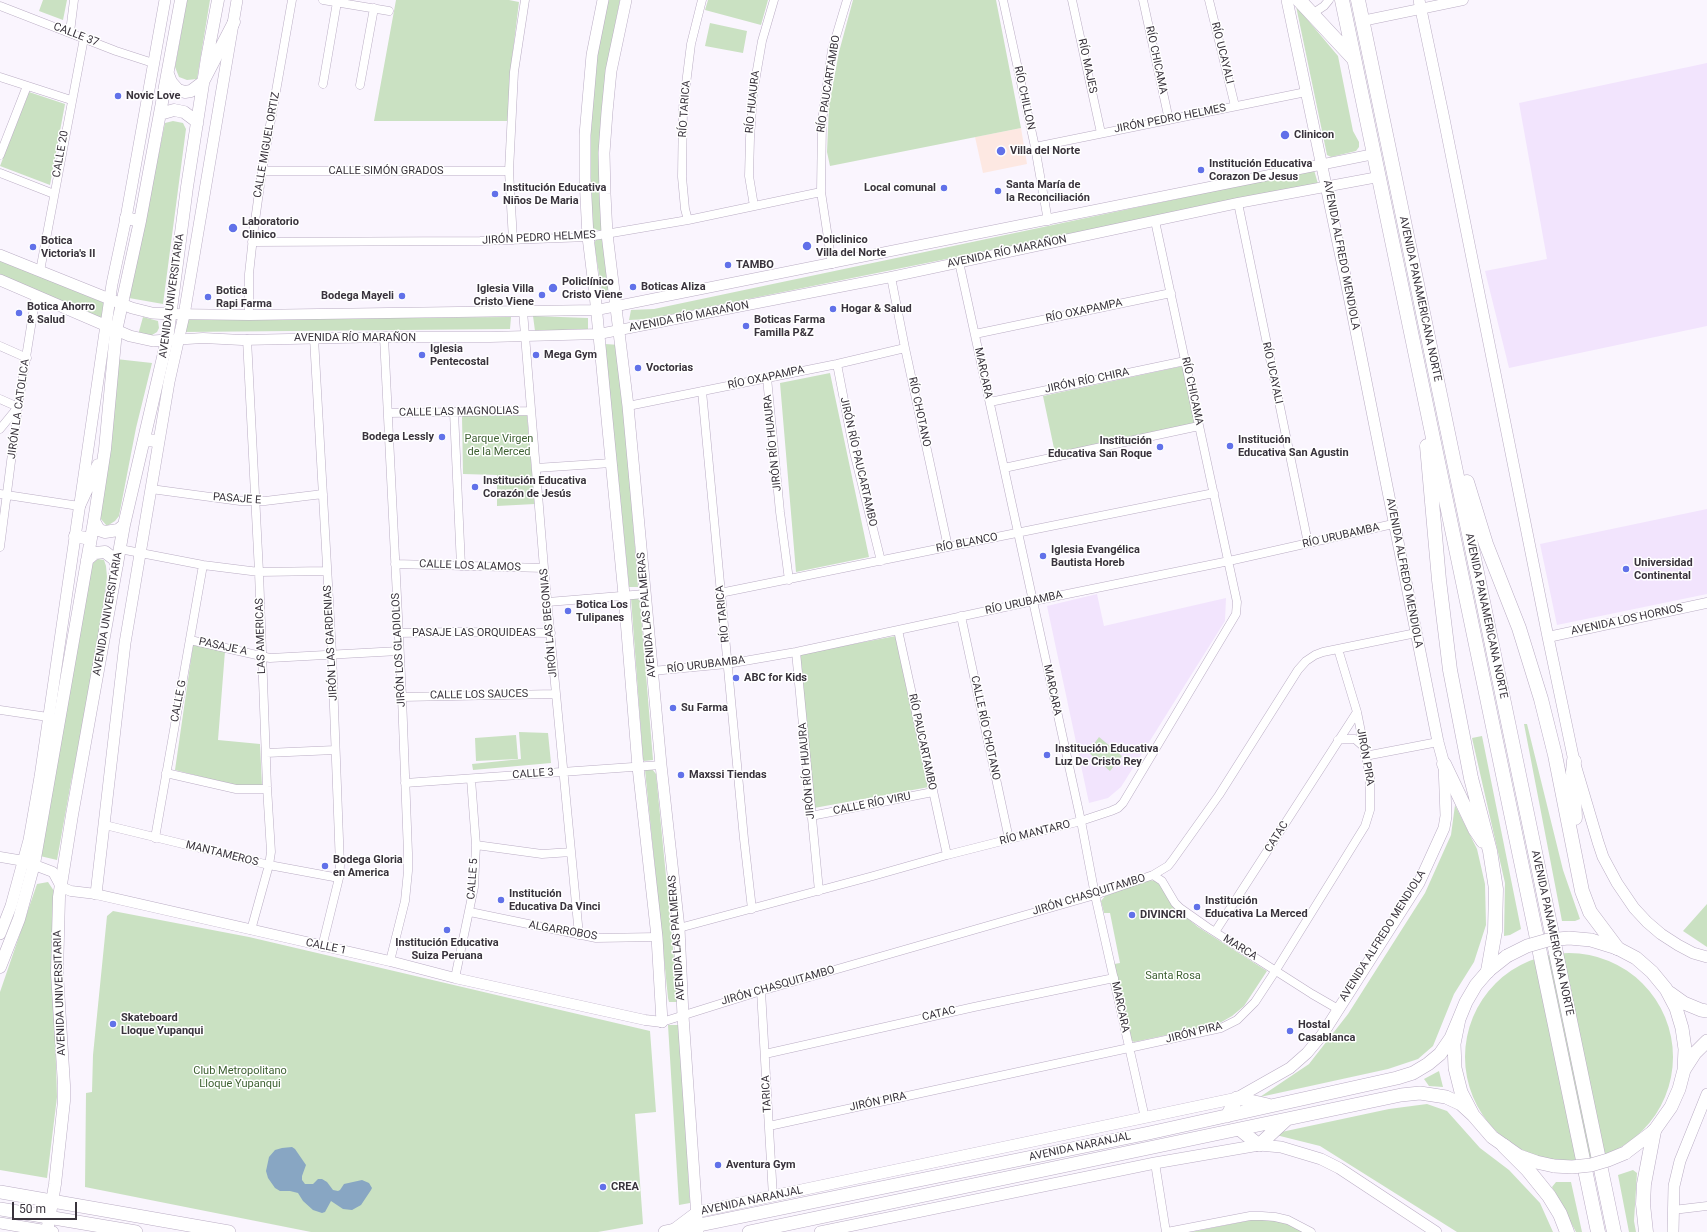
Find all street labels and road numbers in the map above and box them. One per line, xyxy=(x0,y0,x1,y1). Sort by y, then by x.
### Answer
street label: CALLE 37 xyxy=(51,20,101,50)
street label: RÍO UCAYALI xyxy=(1208,21,1236,85)
street label: RÍO CHICAMA xyxy=(1142,25,1170,95)
street label: RÍO PAUCARTAMBO xyxy=(815,34,843,134)
street label: RÍO MAJES xyxy=(1075,37,1099,95)
street label: RÍO CHILLON xyxy=(1011,65,1037,131)
street label: RÍO HUAURA xyxy=(743,70,763,134)
street label: RÍO TARICA xyxy=(676,80,694,138)
street label: CALLE MIGUEL ORTIZ xyxy=(251,91,283,199)
street label: JIRÓN PEDRO HELMES xyxy=(1113,102,1227,136)
street label: CALLE 20 xyxy=(50,129,72,179)
street label: CALLE SIMÓN GRADOS xyxy=(328,164,444,178)
street label: AVENIDA ALFREDO MENDIOLA xyxy=(1320,179,1362,331)
street label: AVENIDA PANAMERICANA NORTE xyxy=(1396,215,1444,383)
street label: JIRÓN PEDRO HELMES xyxy=(482,228,596,248)
street label: AVENIDA UNIVERSITARIA xyxy=(157,233,187,359)
street label: AVENIDA RÍO MARAÑON xyxy=(946,233,1068,271)
street label: RÍO OXAPAMPA xyxy=(1045,296,1123,326)
street label: AVENIDA RÍO MARAÑON xyxy=(628,299,750,335)
street label: AVENIDA RÍO MARAÑON xyxy=(294,331,416,345)
street label: RÍO UCAYALI xyxy=(1259,341,1285,405)
street label: MARCARA xyxy=(971,346,995,400)
street label: RÍO CHICAMA xyxy=(1178,356,1206,426)
street label: JIRÓN LA CATOLICA xyxy=(5,358,33,460)
street label: RÍO OXAPAMPA xyxy=(727,363,805,393)
street label: JIRÓN RÍO CHIRA xyxy=(1044,366,1130,396)
street label: RÍO CHOTANO xyxy=(905,376,933,448)
street label: JIRÓN RÍO HUAURA xyxy=(761,394,785,492)
street label: JIRÓN RÍO PAUCARTAMBO xyxy=(837,396,879,528)
street label: CALLE LAS MAGNOLIAS xyxy=(399,404,519,420)
street label: PASAJE E xyxy=(212,491,262,507)
street label: AVENIDA ALFREDO MENDIOLA xyxy=(1383,497,1425,649)
street label: RÍO URUBAMBA xyxy=(1301,521,1381,551)
street label: RÍO BLANCO xyxy=(935,531,999,555)
street label: AVENIDA PANAMERICANA NORTE xyxy=(1462,532,1510,700)
street label: AVENIDA UNIVERSITARIA xyxy=(91,551,125,677)
street label: AVENIDA LAS PALMERAS xyxy=(635,552,659,678)
street label: CALLE LOS ALAMOS xyxy=(419,558,521,574)
street label: JIRÓN LAS BEGONIAS xyxy=(538,568,560,678)
street label: JIRÓN LAS GARDENIAS xyxy=(321,585,341,701)
street label: RÍO TARICA xyxy=(713,585,733,643)
street label: RÍO URUBAMBA xyxy=(984,588,1064,618)
street label: JIRÓN LOS GLADIOLOS xyxy=(389,592,409,708)
street label: LAS AMERICAS xyxy=(253,598,269,674)
street label: AVENIDA LOS HORNOS xyxy=(1570,602,1684,638)
street label: PASAJE LAS ORQUIDEAS xyxy=(412,626,536,640)
street label: PASAJE A xyxy=(198,635,248,659)
street label: RÍO URUBAMBA xyxy=(666,654,746,676)
street label: MARCARA xyxy=(1040,663,1064,717)
street label: CALLE RÍO CHOTANO xyxy=(967,675,1003,781)
street label: CALLE G xyxy=(168,679,190,723)
street label: CALLE LOS SAUCES xyxy=(430,688,528,702)
street label: RÍO PAUCARTAMBO xyxy=(905,692,939,792)
street label: JIRÓN RÍO HUAURA xyxy=(796,722,818,820)
street label: JIRÓN PIRA xyxy=(1353,727,1377,787)
street label: CALLE 3 xyxy=(512,766,554,782)
street label: CALLE RÍO VIRU xyxy=(832,790,912,818)
street label: RÍO MANTARO xyxy=(998,818,1072,848)
street label: CATAC xyxy=(1262,819,1292,855)
street label: MANTAMEROS xyxy=(184,839,260,869)
street label: AVENIDA PANAMERICANA NORTE xyxy=(1528,849,1576,1017)
street label: CALLE 5 xyxy=(465,858,481,900)
street label: AVENIDA ALFREDO MENDIOLA xyxy=(1337,868,1429,1004)
street label: JIRÓN CHASQUITAMBO xyxy=(1031,871,1147,919)
street label: AVENIDA LAS PALMERAS xyxy=(666,875,688,1001)
street label: ALGARROBOS xyxy=(528,918,598,944)
street label: AVENIDA UNIVERSITARIA xyxy=(51,930,69,1056)
street label: MARCA xyxy=(1220,932,1260,964)
street label: CALLE 1 xyxy=(304,936,348,958)
street label: JIRÓN CHASQUITAMBO xyxy=(720,963,836,1009)
street label: MARCARA xyxy=(1108,980,1132,1034)
street label: CATAC xyxy=(921,1004,957,1024)
street label: JIRÓN PIRA xyxy=(1164,1020,1224,1046)
street label: TARICA xyxy=(759,1075,775,1113)
street label: JIRÓN PIRA xyxy=(848,1090,908,1114)
street label: AVENIDA NARANJAL xyxy=(1028,1130,1132,1164)
street label: AVENIDA NARANJAL xyxy=(700,1184,804,1218)

